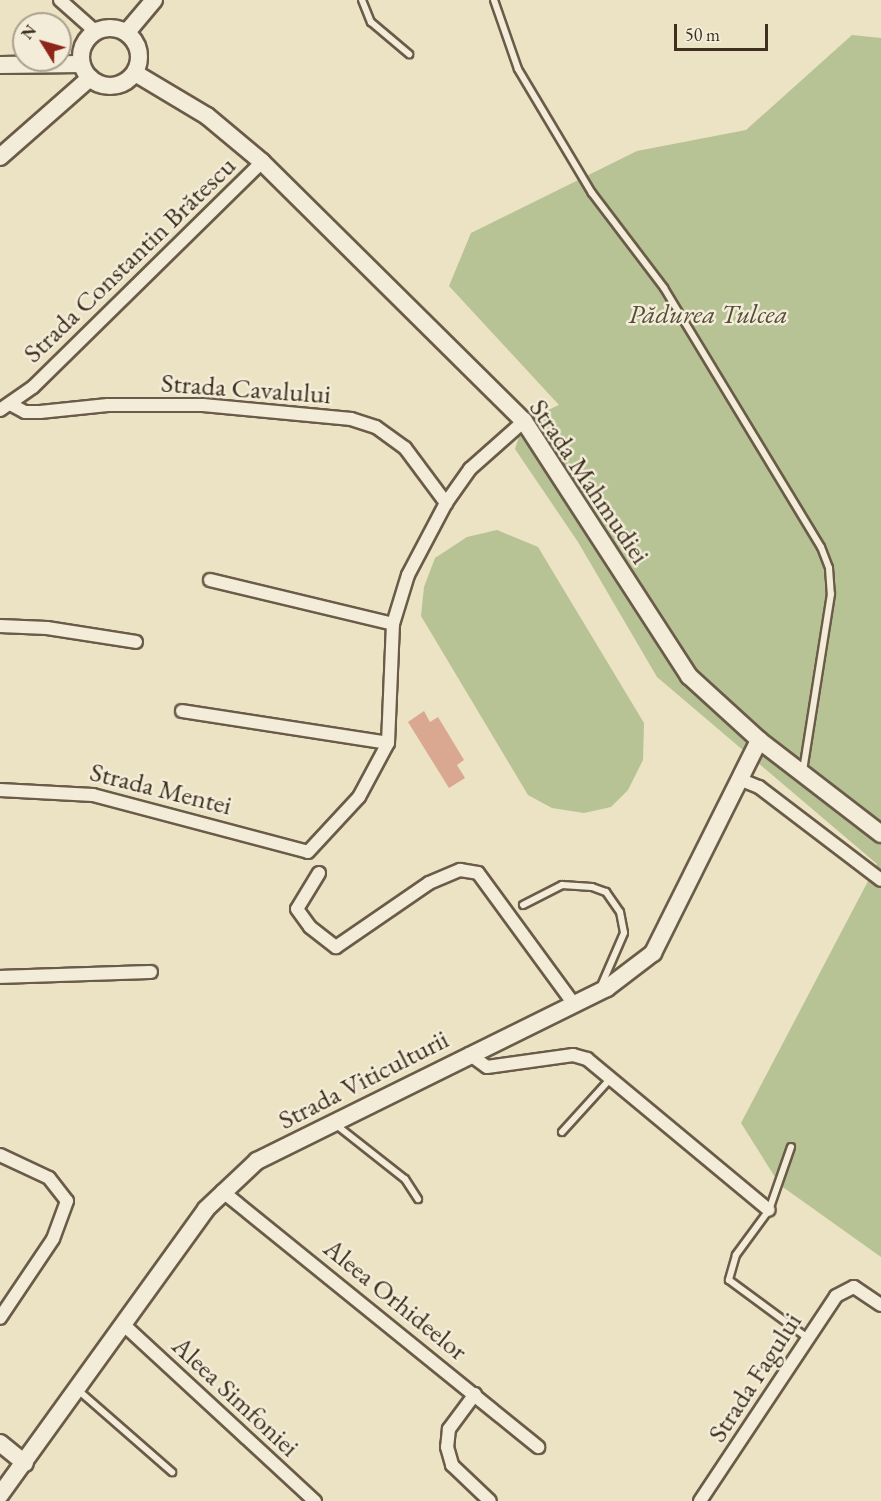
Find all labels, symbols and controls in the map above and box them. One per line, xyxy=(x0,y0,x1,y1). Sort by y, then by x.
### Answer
north arrow xyxy=(12,12,72,72)
scale bar xyxy=(677,12,772,50)
text: N xyxy=(17,21,41,44)
text: 50 m xyxy=(685,23,720,46)
street label: Strada Constantin Brătescu xyxy=(16,149,242,369)
park label: Pădurea Tulcea xyxy=(628,298,788,330)
street label: Strada Cavalului xyxy=(160,366,332,410)
street label: Strada Mahmudiei xyxy=(523,392,657,570)
street label: Strada Mentei xyxy=(87,755,235,821)
street label: Strada Viticulturii xyxy=(273,1022,453,1136)
street label: Aleea Orhideelor xyxy=(318,1231,474,1367)
street label: Strada Fagului xyxy=(700,1306,808,1448)
street label: Aleea Simfoniei xyxy=(166,1329,306,1463)

